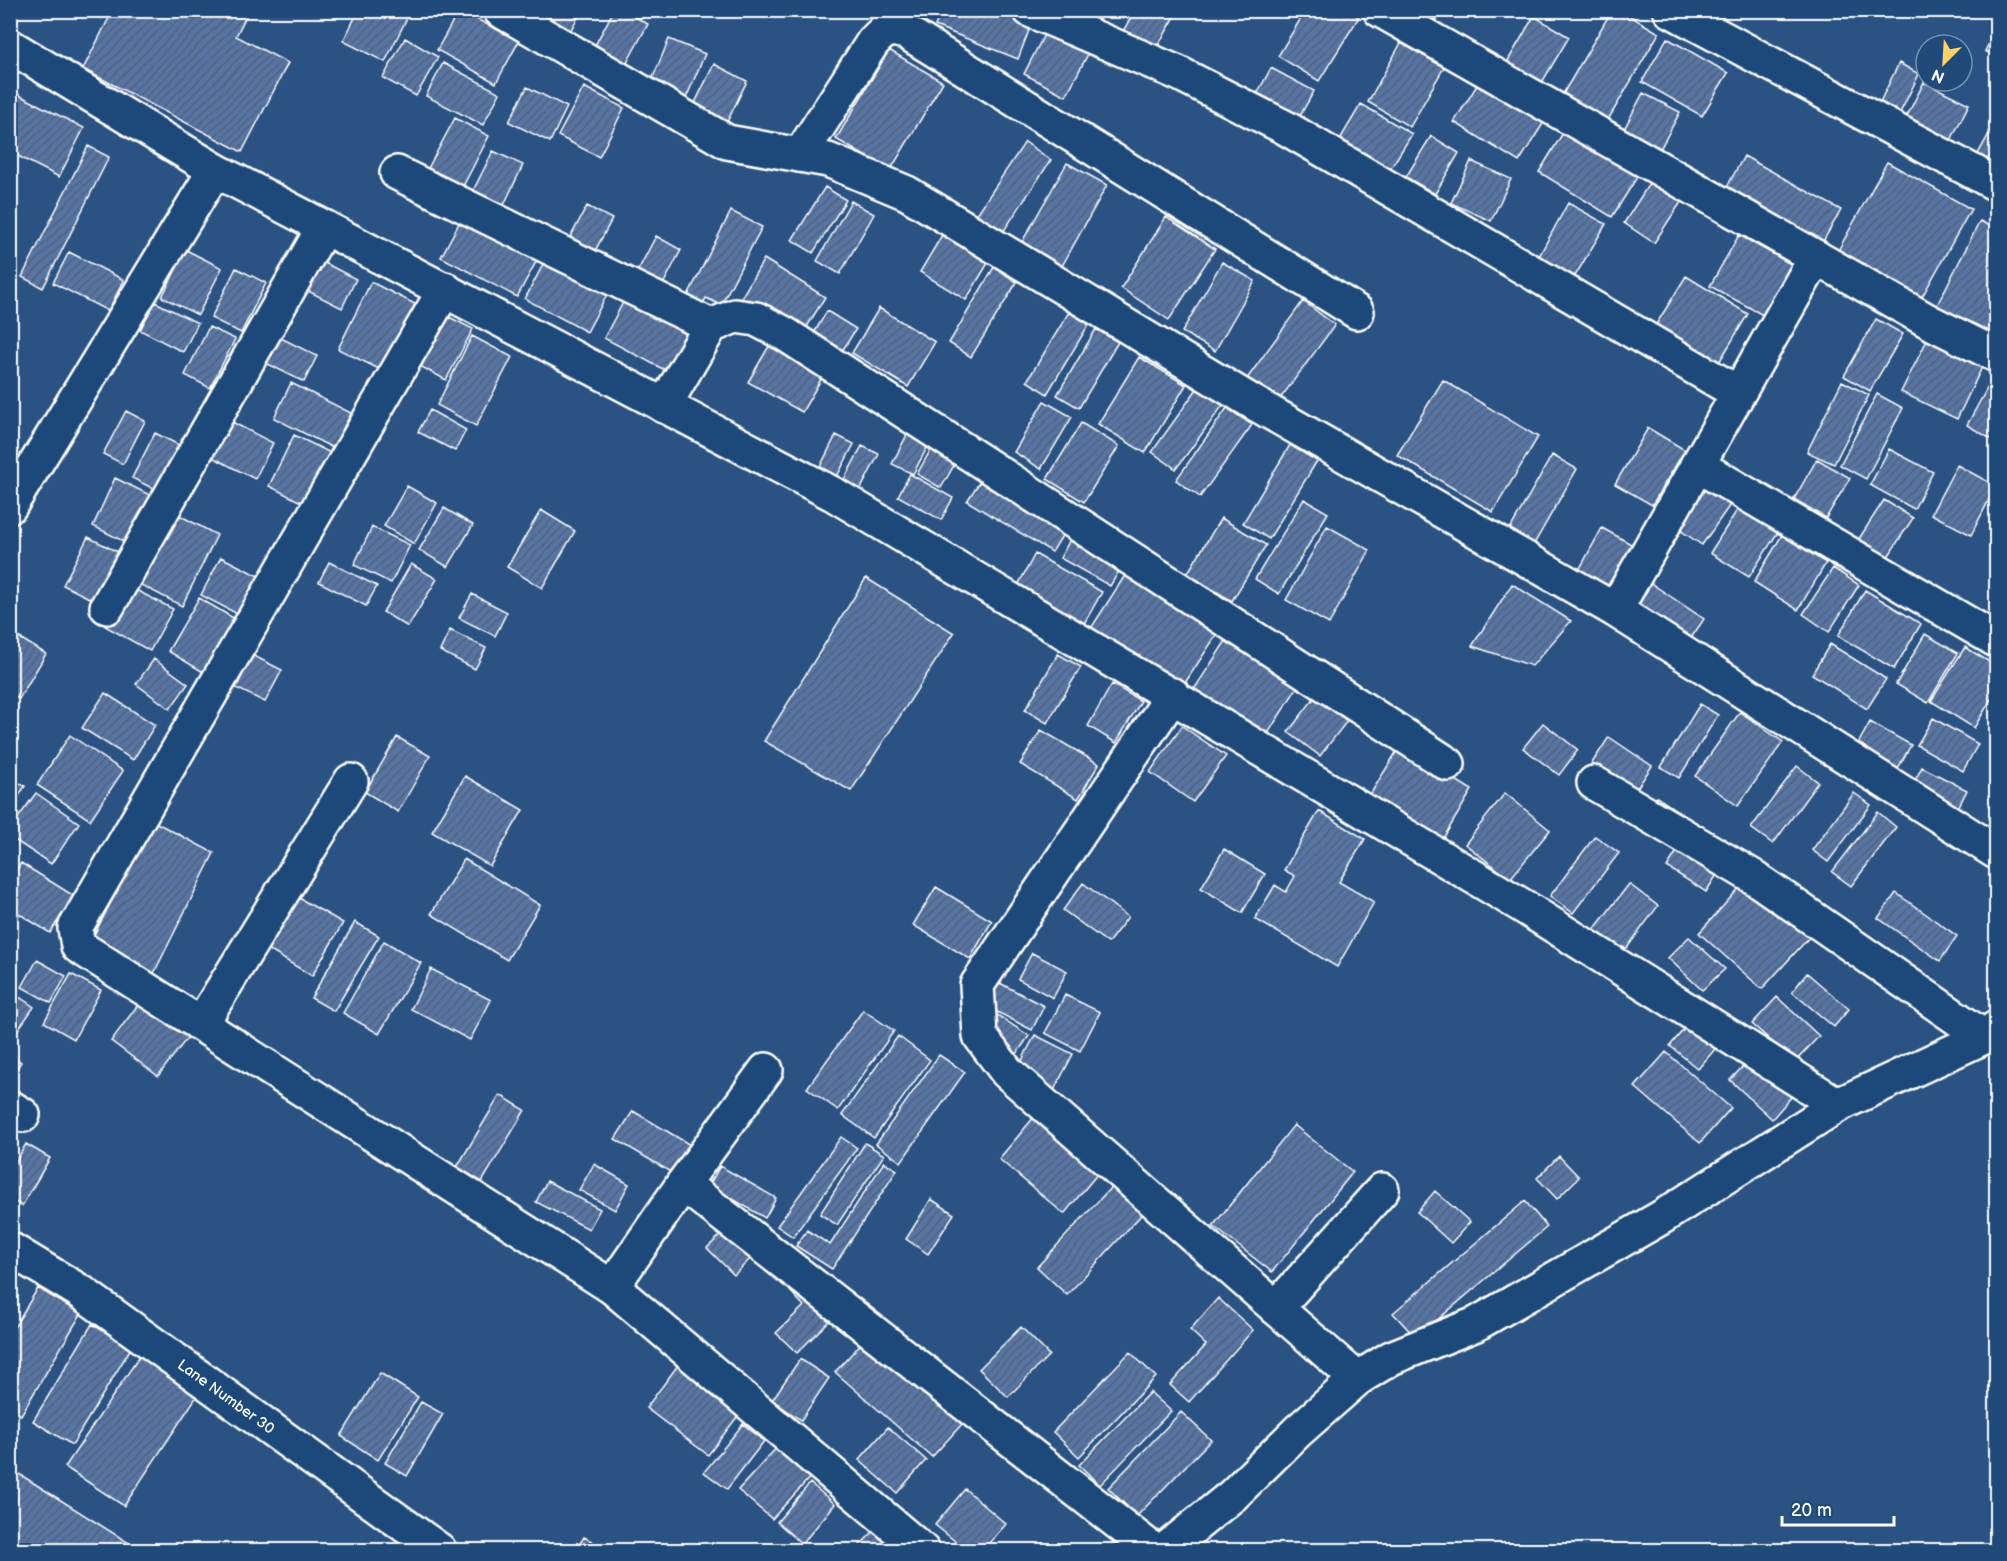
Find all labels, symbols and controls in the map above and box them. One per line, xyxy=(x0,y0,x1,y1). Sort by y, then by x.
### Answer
north arrow xyxy=(1914,33,1974,93)
text: N xyxy=(1929,64,1948,86)
street label: Lane Number 30 xyxy=(174,1356,278,1439)
scale bar xyxy=(1782,1489,1894,1527)
text: 20 m xyxy=(1791,1500,1832,1521)

